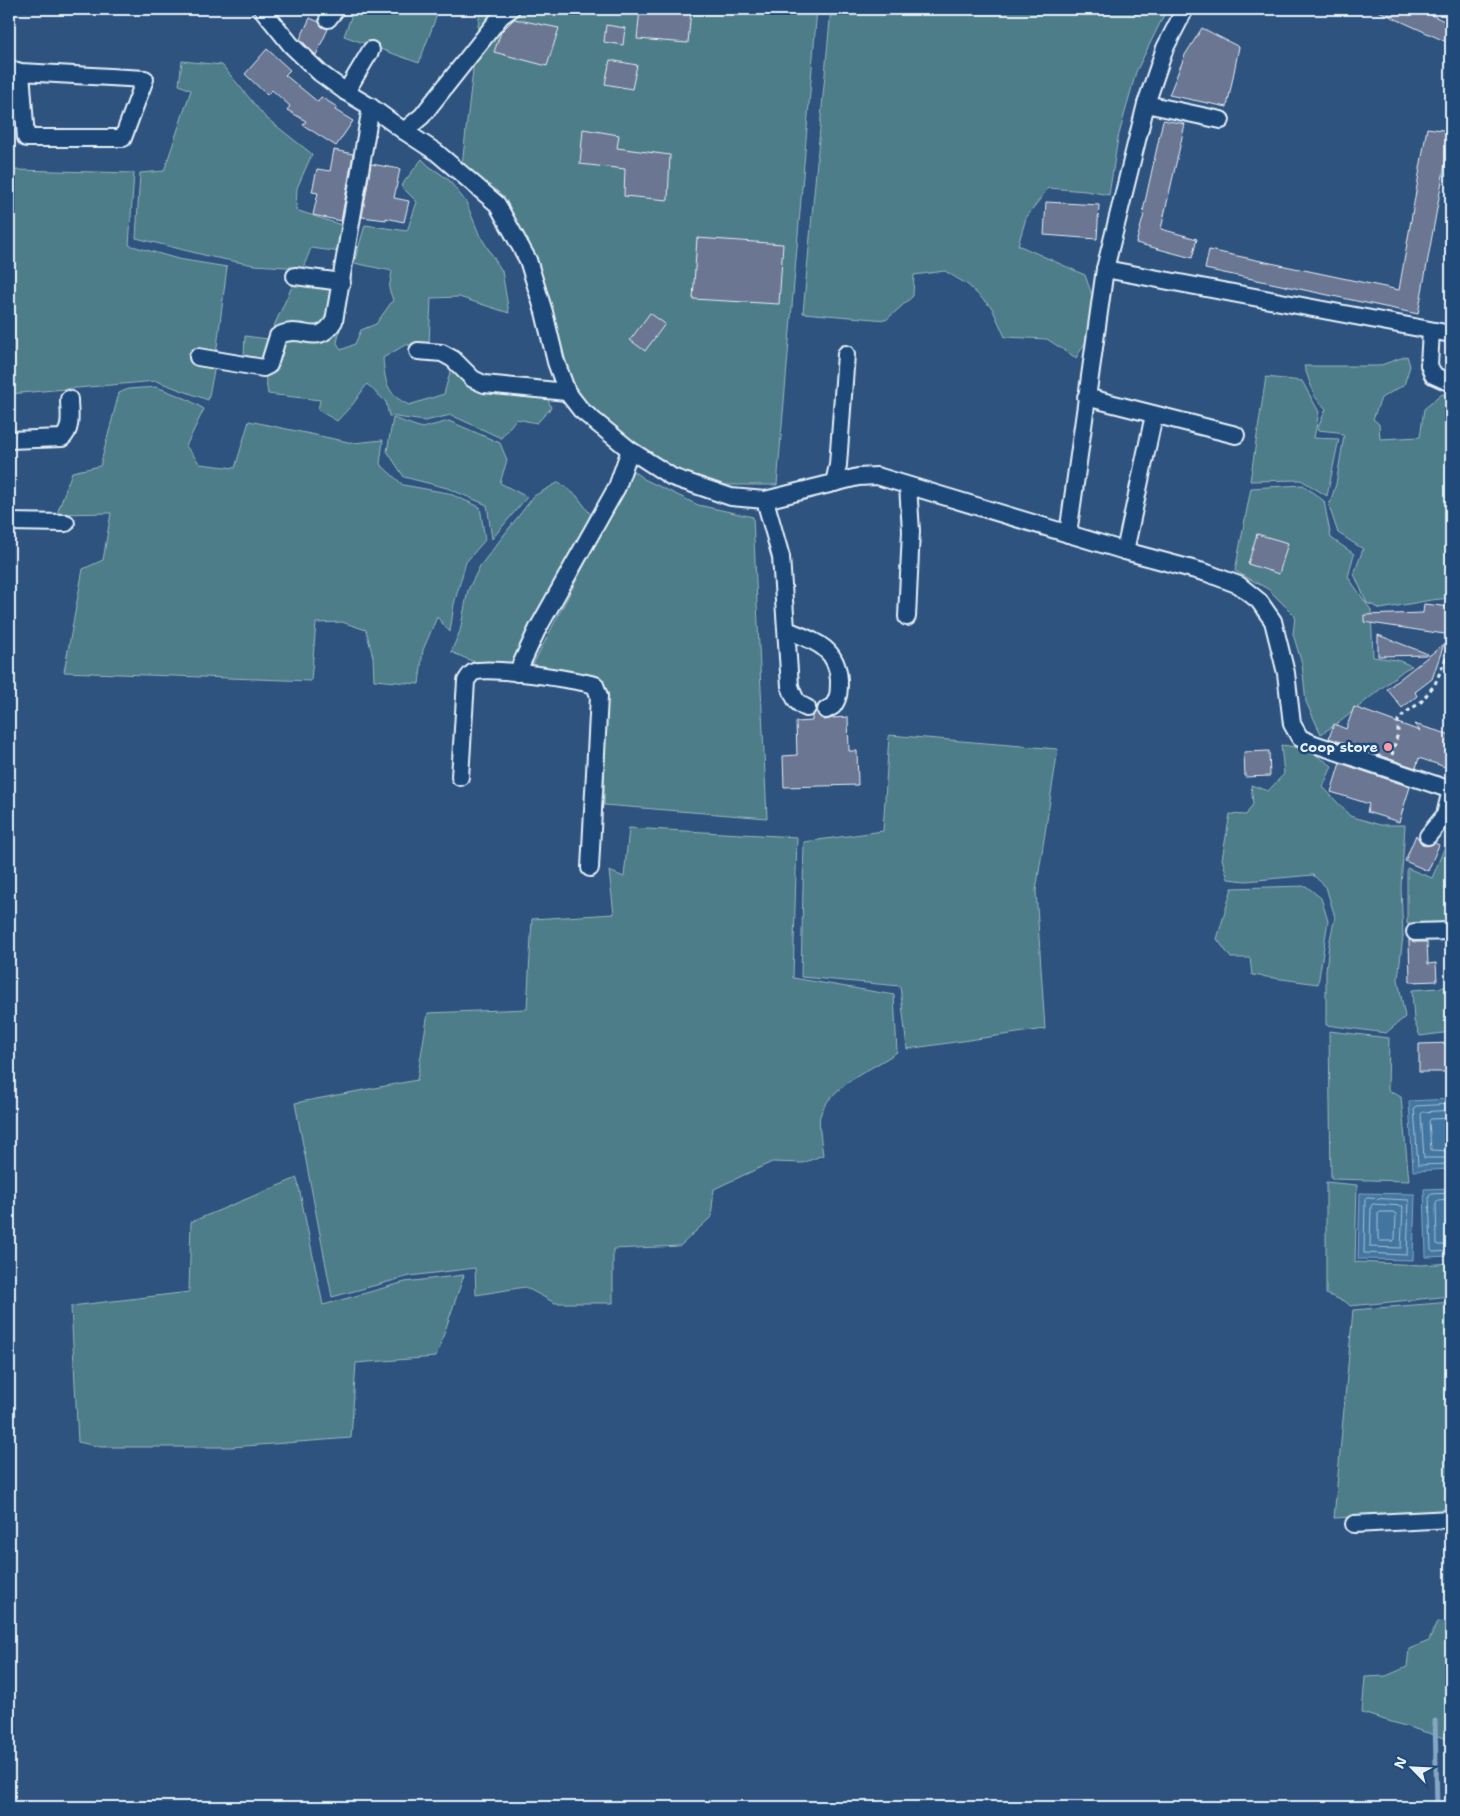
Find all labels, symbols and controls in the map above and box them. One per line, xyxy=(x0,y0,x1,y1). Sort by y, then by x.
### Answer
place label: Coop store xyxy=(1300,738,1378,756)
marker: Coop store xyxy=(1382,741,1394,753)
north arrow xyxy=(1388,1744,1438,1794)
text: N xyxy=(1390,1754,1411,1771)

